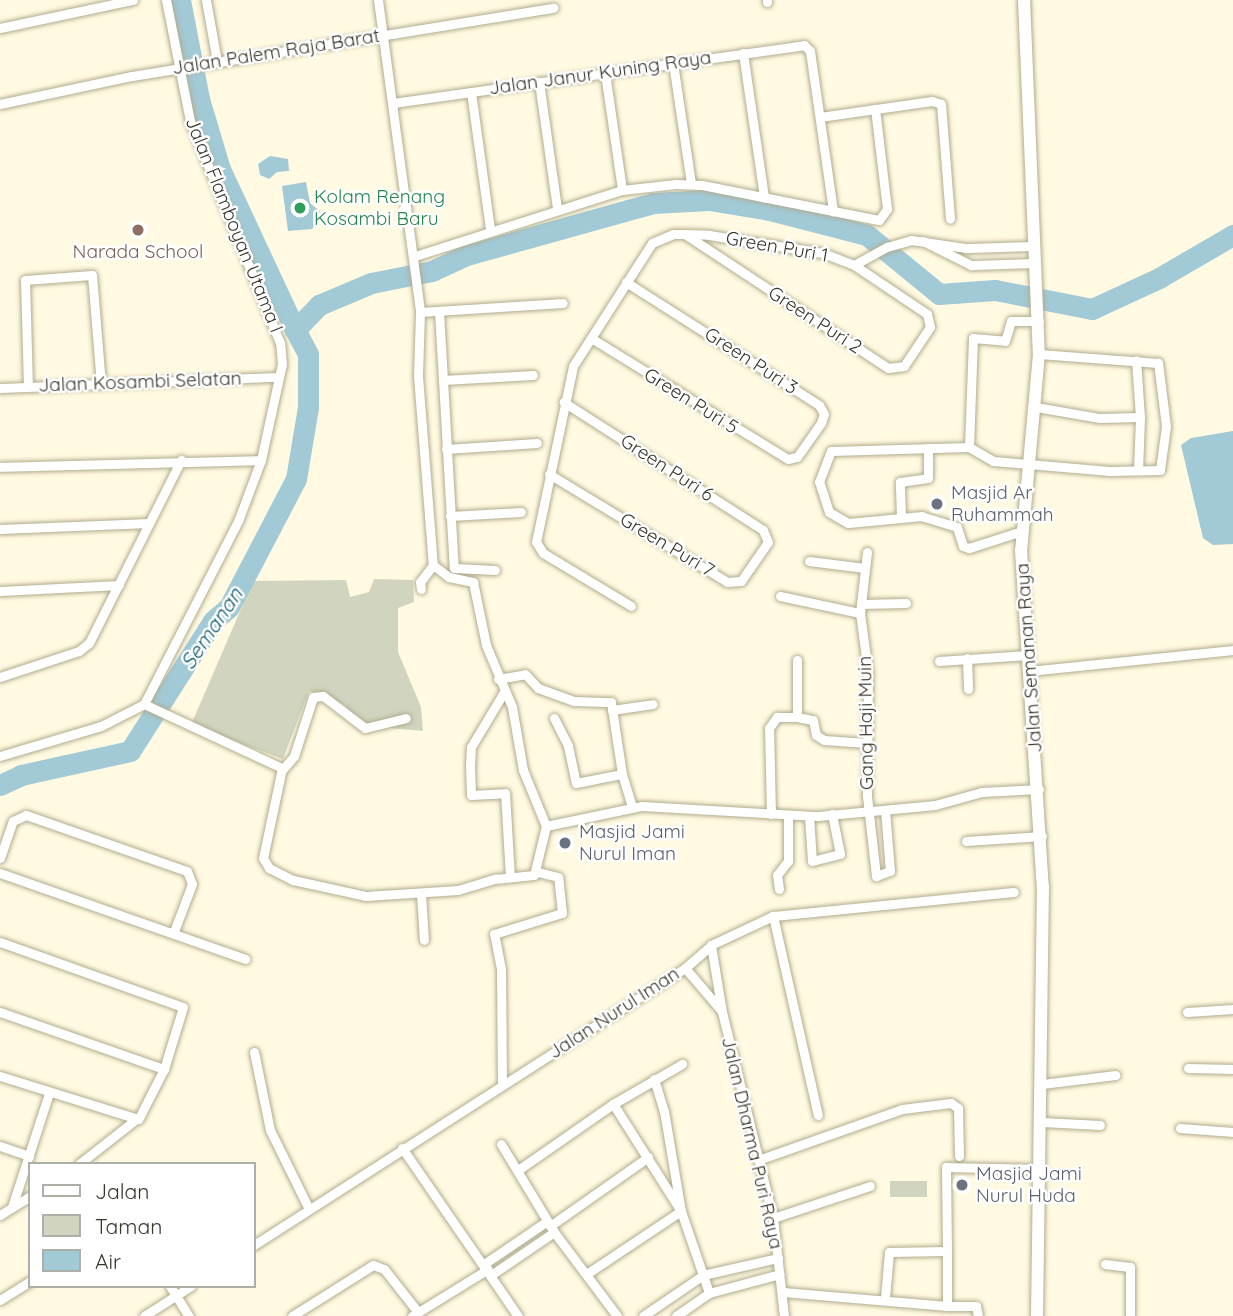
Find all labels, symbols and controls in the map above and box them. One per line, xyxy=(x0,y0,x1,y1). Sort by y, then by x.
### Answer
street label: Jalan Palem Raja Barat xyxy=(171,24,381,80)
street label: Jalan Janur Kuning Raya xyxy=(487,46,713,100)
street label: Jalan Flamboyan Utama I xyxy=(180,114,288,336)
place label: Kolam Renang Kosambi Baru xyxy=(314,186,445,230)
marker: Kolam Renang Kosambi Baru xyxy=(292,200,308,216)
marker: Narada School xyxy=(130,222,146,238)
street label: Green Puri 1 xyxy=(724,227,830,267)
place label: Narada School xyxy=(73,241,203,263)
street label: Green Puri 2 xyxy=(764,281,866,359)
street label: Green Puri 3 xyxy=(700,322,802,400)
street label: Green Puri 5 xyxy=(640,363,742,439)
street label: Jalan Kosambi Selatan xyxy=(38,367,242,397)
street label: Green Puri 6 xyxy=(616,429,718,507)
place label: Masjid Ar Ruhammah xyxy=(951,482,1054,526)
marker: Masjid Ar Ruhammah xyxy=(929,496,945,512)
street label: Green Puri 7 xyxy=(616,508,718,582)
street label: Jalan Semanan Raya xyxy=(1011,562,1047,754)
water label: Semanan xyxy=(175,583,247,673)
street label: Gang Haji Muin xyxy=(853,656,879,790)
place label: Masjid Jami Nurul Iman xyxy=(579,821,685,865)
marker: Masjid Jami Nurul Iman xyxy=(557,835,573,851)
street label: Jalan Nurul Iman xyxy=(544,962,684,1064)
street label: Jalan Dharma Puri Raya xyxy=(716,1035,788,1251)
legend xyxy=(28,1162,256,1288)
place label: Masjid Jami Nurul Huda xyxy=(976,1163,1082,1207)
marker: Masjid Jami Nurul Huda xyxy=(954,1177,970,1193)
text: Jalan xyxy=(95,1178,149,1204)
text: Taman xyxy=(95,1213,162,1239)
text: Air xyxy=(95,1248,121,1274)

